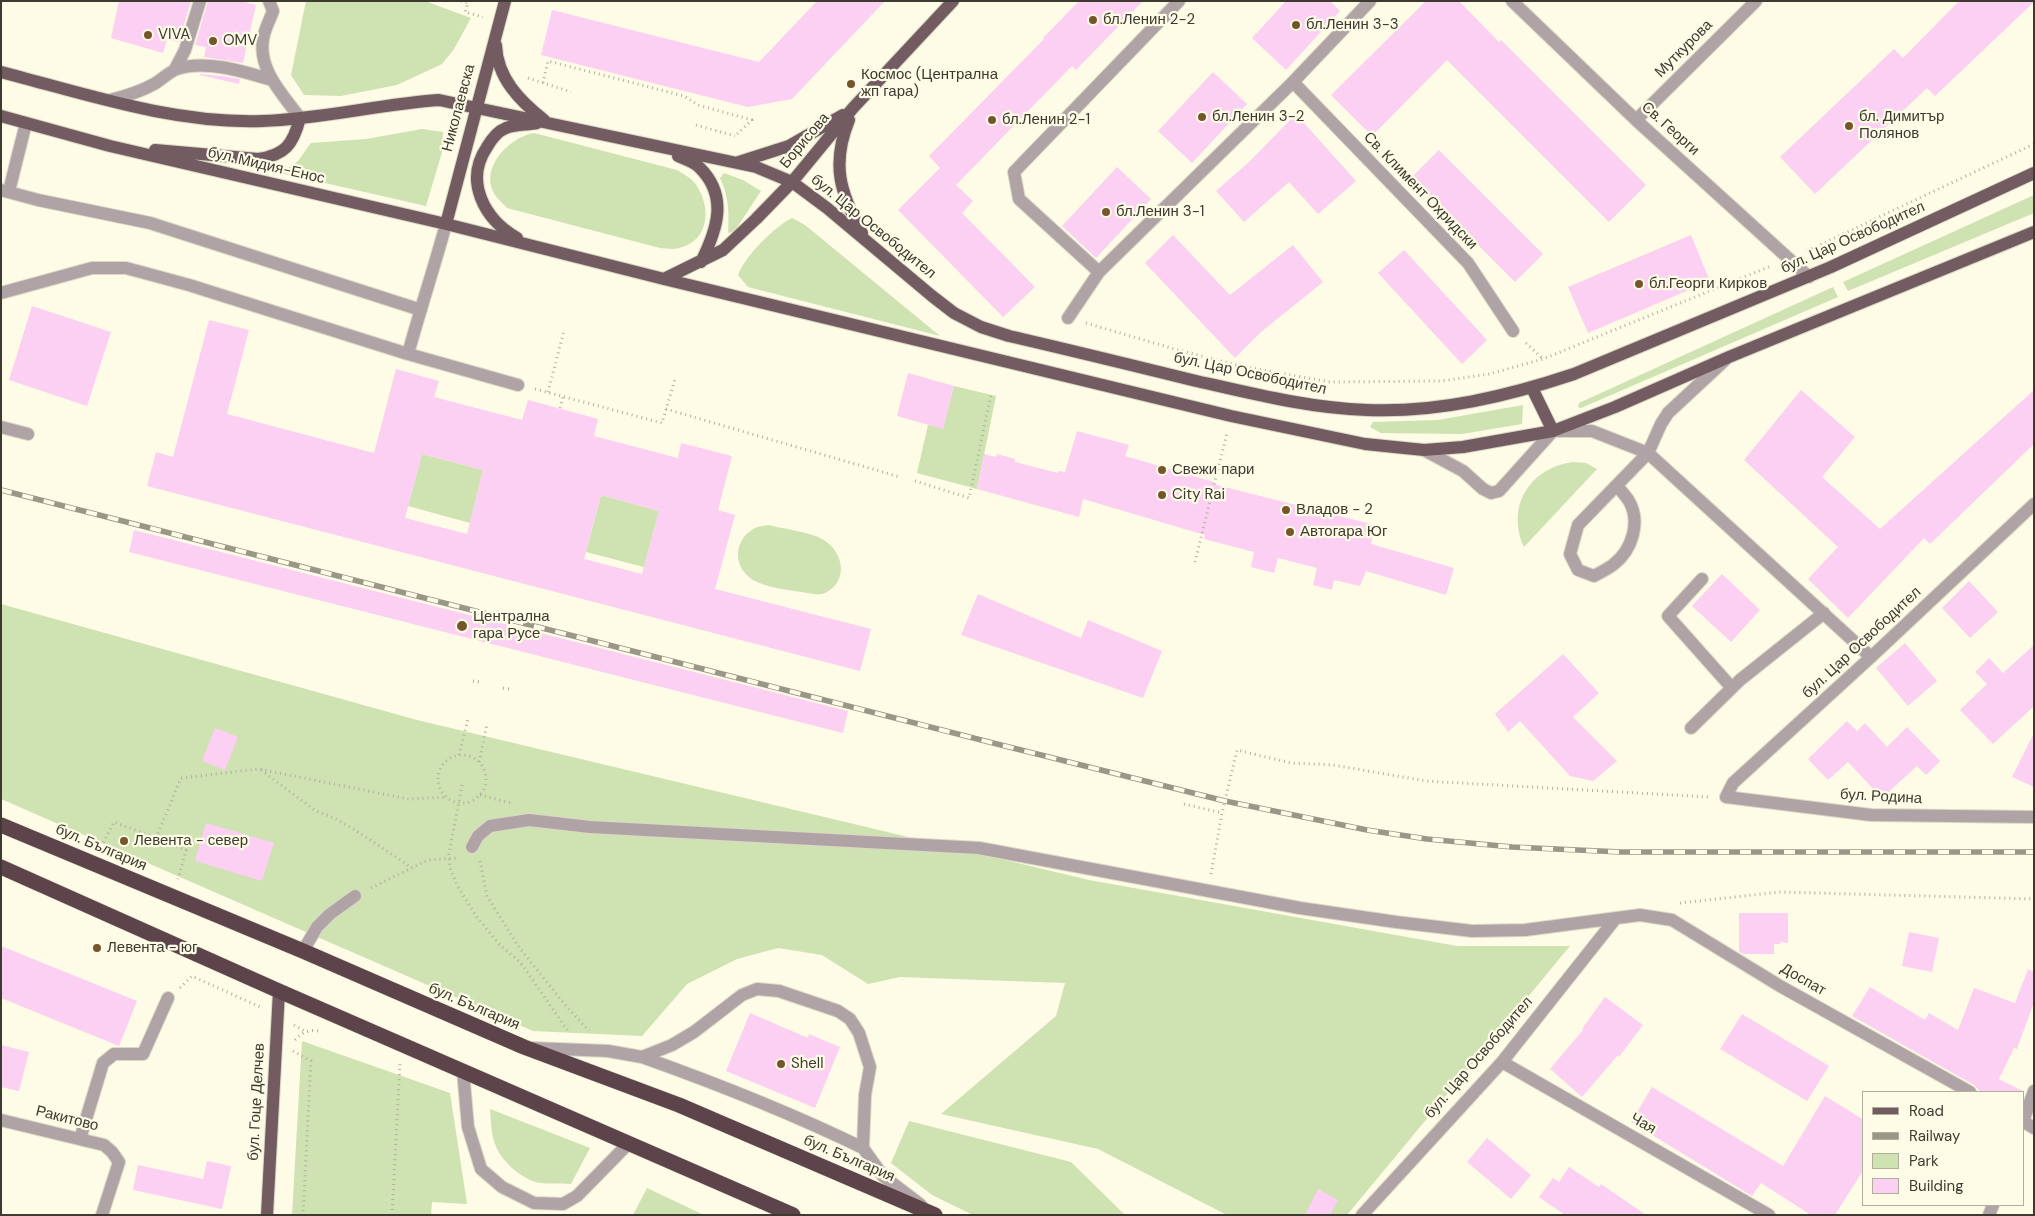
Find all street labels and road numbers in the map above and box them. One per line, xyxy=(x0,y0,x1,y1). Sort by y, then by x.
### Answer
street label: Муткурова xyxy=(1652,17,1716,81)
street label: Николаевска xyxy=(439,62,479,154)
street label: Св. Георги xyxy=(1637,98,1703,160)
street label: Борисова xyxy=(777,110,833,172)
street label: Св. Климент Охридски xyxy=(1359,129,1481,253)
street label: бул. Мидия-Енос xyxy=(206,144,326,188)
street label: бул. Цар Освободител xyxy=(807,171,939,283)
street label: бул. Цар Освободител xyxy=(1778,198,1928,278)
street label: бул. Цар Освободител xyxy=(1172,349,1328,399)
street label: бул. Цар Освободител xyxy=(1799,583,1925,703)
street label: бул. Родина xyxy=(1839,786,1923,808)
street label: бул. България xyxy=(53,821,149,875)
street label: Доспат xyxy=(1777,960,1829,1000)
street label: бул. България xyxy=(426,980,522,1034)
street label: бул. Цар Освободител xyxy=(1421,993,1537,1123)
street label: бул. Гоце Делчев xyxy=(245,1043,269,1161)
street label: Ракитово xyxy=(34,1103,100,1135)
street label: Чая xyxy=(1627,1110,1659,1138)
street label: бул. България xyxy=(801,1132,897,1186)

